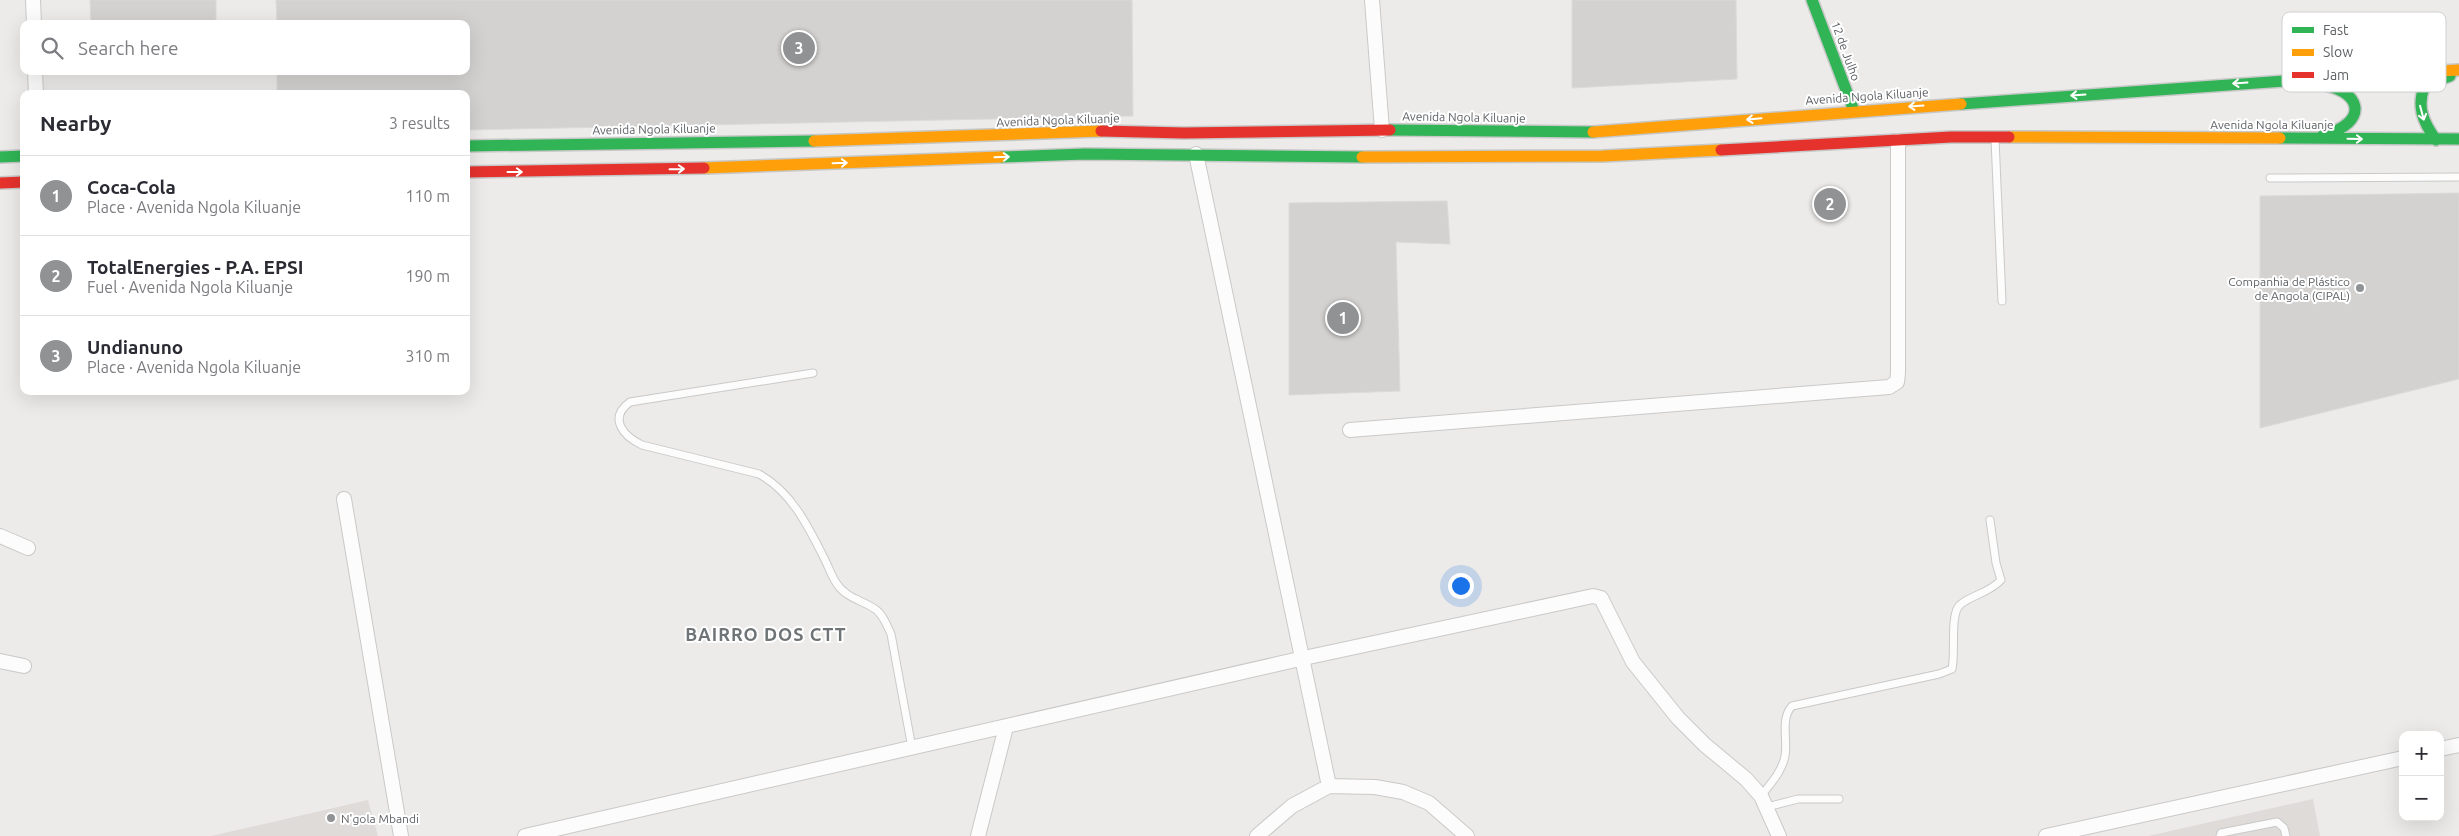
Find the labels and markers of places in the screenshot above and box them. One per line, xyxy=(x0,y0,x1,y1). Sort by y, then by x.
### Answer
pin: 3 xyxy=(783,29,815,67)
pin: 2 xyxy=(1814,185,1846,223)
place label: Companhia de Plástico de Angola (CIPAL) xyxy=(2228,275,2350,303)
marker: Companhia de Plástico de Angola (CIPAL) xyxy=(2354,282,2366,294)
pin: 1 xyxy=(1327,299,1359,337)
marker: N'gola Mbandi xyxy=(325,812,337,824)
place label: N'gola Mbandi xyxy=(341,812,419,825)

